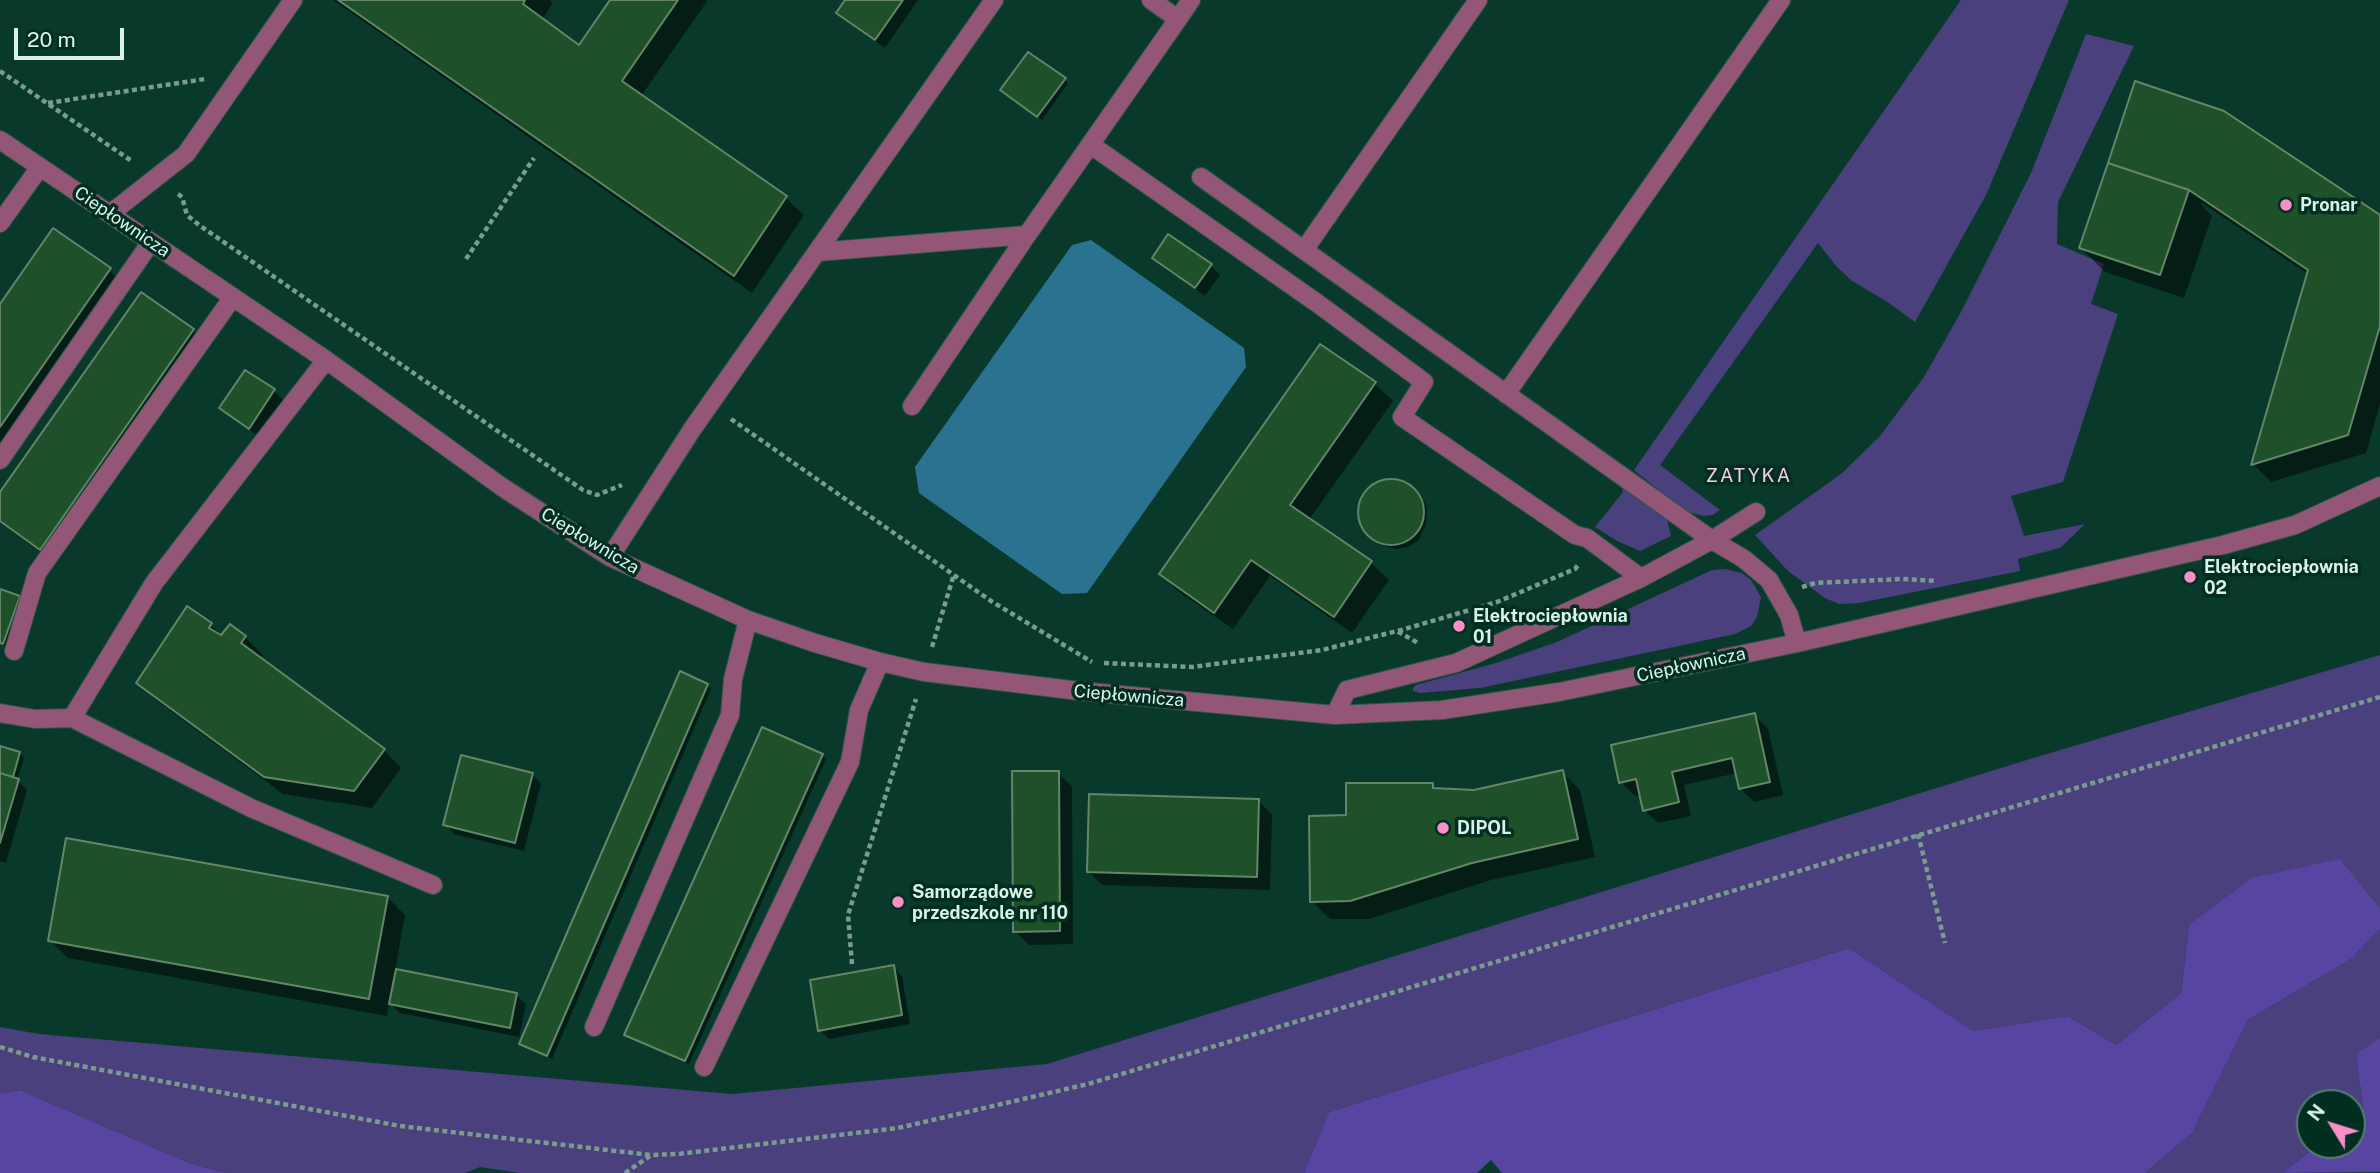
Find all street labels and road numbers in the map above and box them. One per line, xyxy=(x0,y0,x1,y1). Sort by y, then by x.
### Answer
street label: Ciepłownicza xyxy=(70,182,174,262)
street label: Ciepłownicza xyxy=(537,503,643,579)
street label: Ciepłownicza xyxy=(1635,643,1747,687)
street label: Ciepłownicza xyxy=(1073,680,1185,712)

